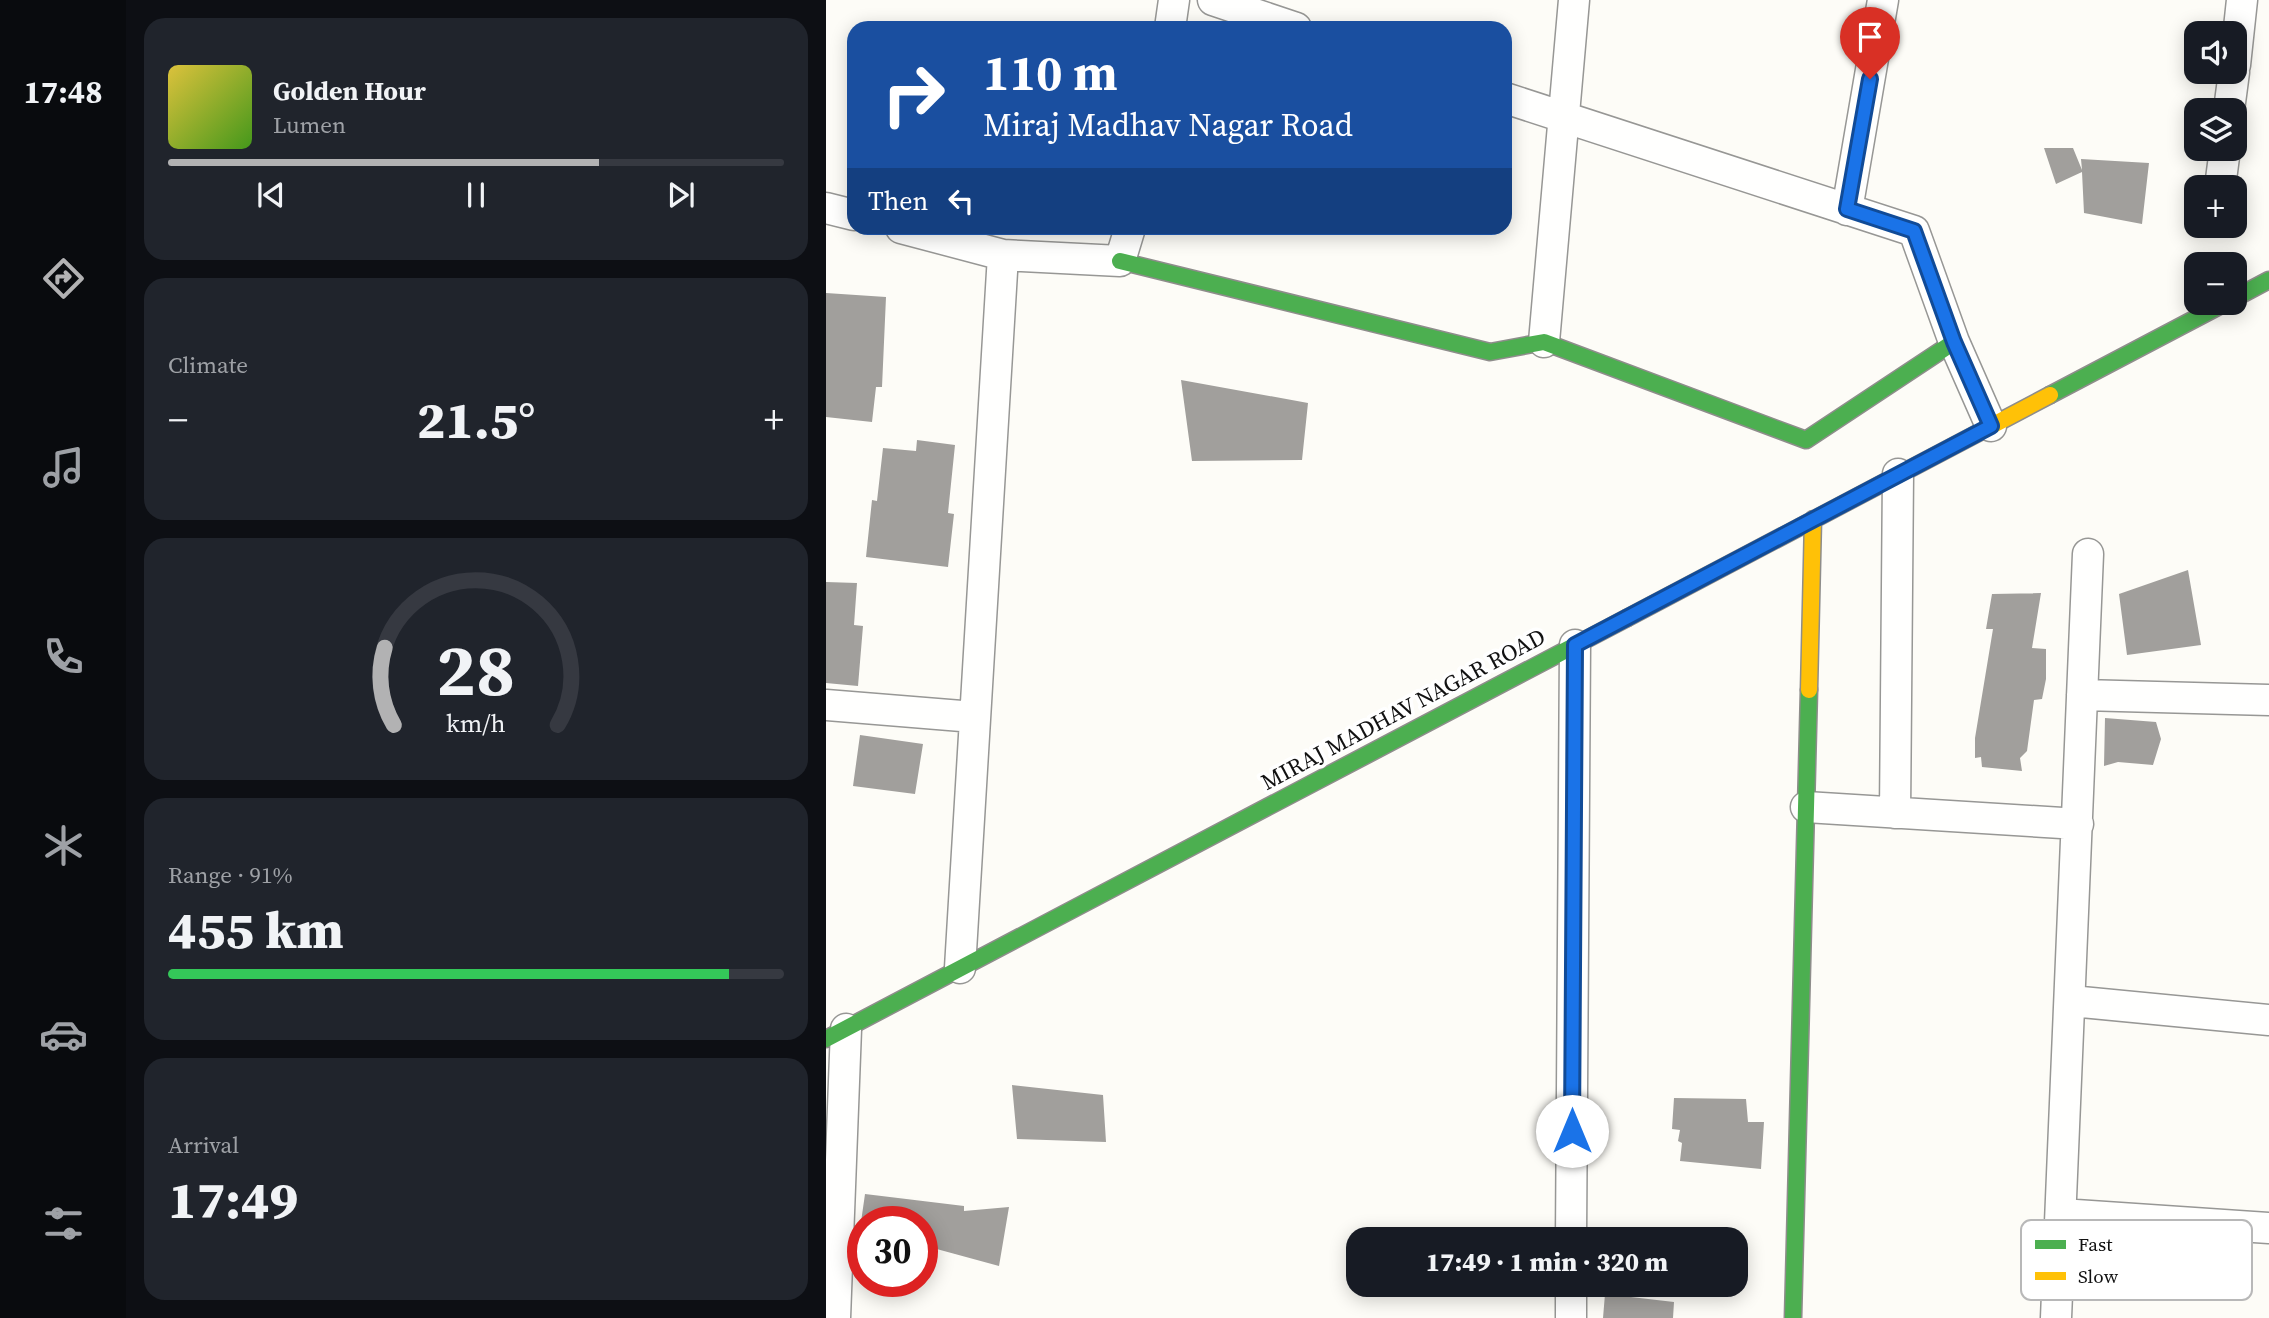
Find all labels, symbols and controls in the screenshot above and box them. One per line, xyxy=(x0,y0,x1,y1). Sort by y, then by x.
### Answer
pin xyxy=(1840,7,1900,79)
icon: arrive xyxy=(1851,18,1889,56)
map controls xyxy=(2184,21,2247,315)
button: sound xyxy=(2184,21,2247,84)
text: 110 m xyxy=(983,39,1118,106)
icon: right xyxy=(868,49,959,140)
text: 17:48 xyxy=(24,70,102,114)
text: Golden Hour xyxy=(273,73,426,109)
button: layers xyxy=(2184,98,2247,161)
text: Miraj Madhav Nagar Road xyxy=(983,103,1353,147)
text: Lumen xyxy=(273,109,346,141)
button: + xyxy=(2184,175,2247,238)
icon: previous xyxy=(252,176,290,214)
icon: pause xyxy=(457,176,495,214)
icon: next xyxy=(662,176,700,214)
icon: left xyxy=(942,182,980,220)
text: Then xyxy=(868,183,928,219)
button: − xyxy=(2184,252,2247,315)
icon: directions xyxy=(39,254,88,303)
text: Climate xyxy=(168,349,248,381)
text: 21.5° xyxy=(417,384,535,455)
text: − xyxy=(168,394,188,446)
text: + xyxy=(764,394,784,446)
icon: music xyxy=(39,443,88,492)
text: 28 xyxy=(437,620,515,719)
street label: MIRAJ MADHAV NAGAR ROAD xyxy=(1255,620,1551,798)
icon: phone xyxy=(39,632,88,681)
text: km/h xyxy=(446,706,506,740)
icon: climate xyxy=(39,821,88,870)
text: Range · 91% xyxy=(168,859,293,891)
text: 455 km xyxy=(168,894,344,965)
icon: car xyxy=(39,1010,88,1059)
position arrow xyxy=(1535,1094,1609,1168)
text: Arrival xyxy=(168,1129,239,1161)
text: 17:49 xyxy=(168,1164,298,1235)
icon: filters xyxy=(39,1199,88,1248)
speed limit sign: 30 xyxy=(847,1206,938,1297)
legend xyxy=(2021,1220,2252,1300)
text: Fast xyxy=(2078,1231,2113,1257)
text: 17:49 · 1 min · 320 m xyxy=(1426,1244,1668,1280)
text: Slow xyxy=(2078,1263,2119,1289)

